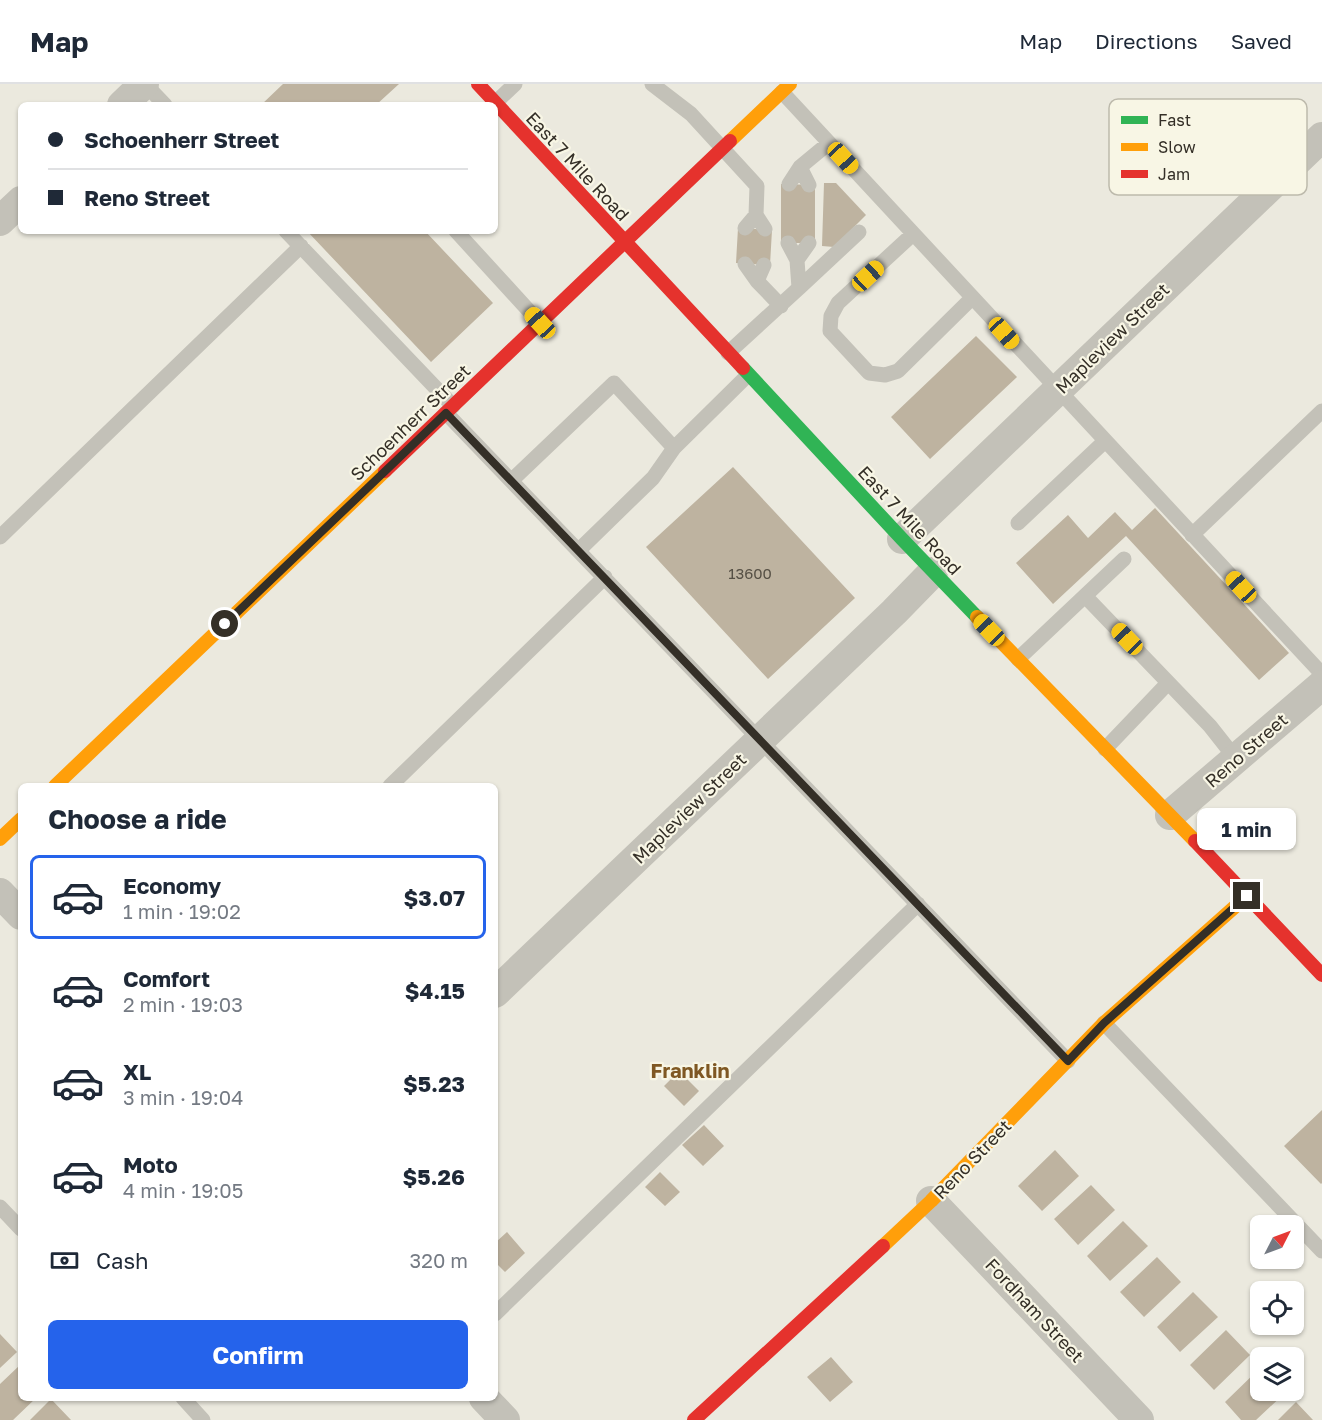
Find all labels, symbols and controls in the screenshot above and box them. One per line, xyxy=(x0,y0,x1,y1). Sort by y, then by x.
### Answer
text: Map xyxy=(30,25,88,58)
text: Map xyxy=(1019,28,1062,54)
text: Directions xyxy=(1095,28,1198,54)
text: Saved xyxy=(1231,28,1292,54)
legend xyxy=(1109,99,1307,195)
street label: East 7 Mile Road xyxy=(522,107,634,225)
text: Fast xyxy=(1158,110,1191,130)
text: Schoenherr Street xyxy=(84,126,279,153)
text: Slow xyxy=(1158,137,1196,157)
car xyxy=(824,139,862,177)
text: Jam xyxy=(1158,164,1190,184)
text: Reno Street xyxy=(84,184,210,211)
car xyxy=(849,257,887,295)
street label: Mapleview Street xyxy=(1050,278,1174,398)
car xyxy=(521,304,559,342)
car xyxy=(985,314,1023,352)
street label: Schoenherr Street xyxy=(346,359,474,485)
street label: East 7 Mile Road xyxy=(854,461,966,579)
house number: 13600 xyxy=(728,564,772,582)
car xyxy=(1222,568,1260,606)
route start xyxy=(211,610,238,637)
car xyxy=(970,611,1008,649)
car xyxy=(1108,620,1146,658)
street label: Reno Street xyxy=(1200,708,1292,792)
street label: Mapleview Street xyxy=(627,748,751,868)
text: Choose a ride xyxy=(48,803,227,835)
callout: 1 min xyxy=(1198,809,1296,851)
text: 1 min xyxy=(1221,817,1272,841)
icon: car xyxy=(51,870,105,924)
text: Economy xyxy=(123,872,221,899)
route end xyxy=(1233,882,1260,909)
text: $3.07 xyxy=(404,884,465,911)
text: 1 min · 19:02 xyxy=(123,899,241,923)
icon: car xyxy=(51,963,105,1017)
text: Comfort xyxy=(123,965,210,992)
text: $4.15 xyxy=(405,977,465,1004)
text: 2 min · 19:03 xyxy=(123,992,243,1016)
icon: car xyxy=(51,1056,105,1110)
text: XL xyxy=(123,1058,151,1085)
district label: Franklin xyxy=(651,1058,730,1082)
text: $5.23 xyxy=(403,1070,465,1097)
text: 3 min · 19:04 xyxy=(123,1085,243,1109)
street label: Reno Street xyxy=(929,1115,1015,1203)
icon: car xyxy=(51,1149,105,1203)
text: Moto xyxy=(123,1151,178,1178)
text: $5.26 xyxy=(402,1163,465,1190)
text: 4 min · 19:05 xyxy=(123,1178,243,1202)
north arrow xyxy=(1250,1215,1304,1269)
map controls xyxy=(1250,1215,1304,1401)
icon: cash xyxy=(48,1244,81,1277)
text: Cash xyxy=(96,1247,149,1274)
text: 320 m xyxy=(410,1248,468,1272)
street label: Fordham Street xyxy=(981,1253,1089,1367)
button: locate xyxy=(1250,1281,1304,1335)
button: Confirm xyxy=(48,1320,468,1389)
button: layers xyxy=(1250,1347,1304,1401)

